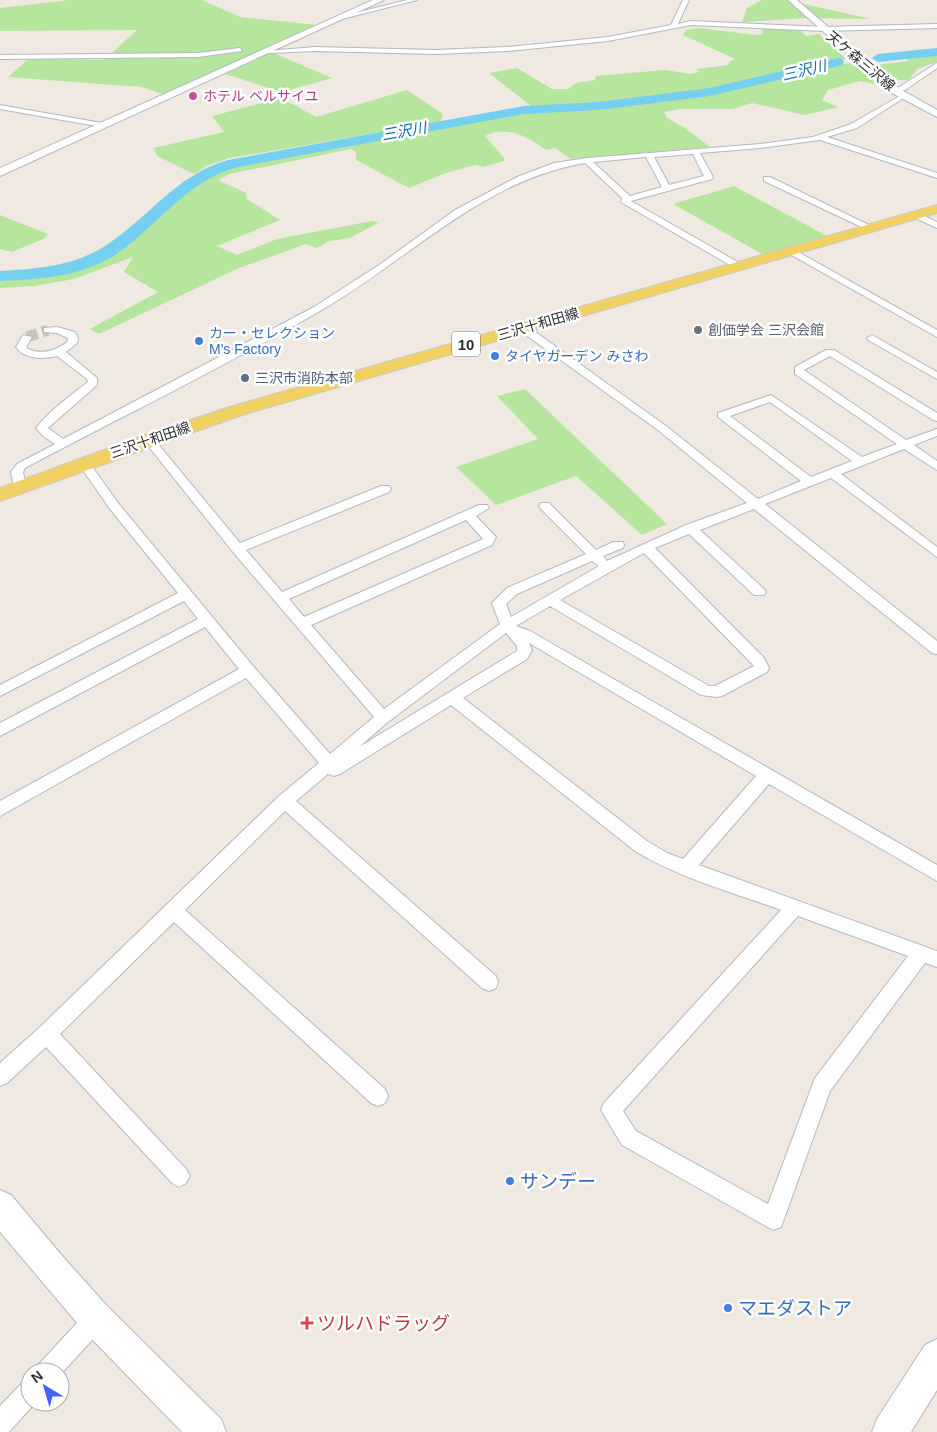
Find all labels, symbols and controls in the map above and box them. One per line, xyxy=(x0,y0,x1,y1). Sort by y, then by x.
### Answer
street label: 天ケ森三沢線 xyxy=(824,28,898,94)
water label: 三沢川 xyxy=(780,56,830,83)
place label: ホテル ベルサイユ xyxy=(203,88,319,104)
marker: ホテル ベルサイユ xyxy=(187,90,199,102)
water label: 三沢川 xyxy=(380,118,430,143)
street label: 三沢十和田線 xyxy=(495,305,581,343)
place label: 創価学会 三沢会館 xyxy=(708,322,824,338)
marker: 創価学会 三沢会館 xyxy=(692,324,704,336)
place label: カー・セレクション M's Factory xyxy=(209,325,335,357)
road number: 10 xyxy=(452,332,480,356)
marker: カー・セレクション M's Factory xyxy=(193,335,205,347)
place label: タイヤガーデン みさわ xyxy=(505,348,648,364)
marker: タイヤガーデン みさわ xyxy=(489,350,501,362)
place label: 三沢市消防本部 xyxy=(255,370,353,386)
marker: 三沢市消防本部 xyxy=(239,372,251,384)
street label: 三沢十和田線 xyxy=(108,419,192,461)
place label: サンデー xyxy=(520,1171,596,1192)
marker: サンデー xyxy=(504,1175,516,1187)
place label: マエダストア xyxy=(738,1298,852,1319)
marker: マエダストア xyxy=(722,1302,734,1314)
place label: ツルハドラッグ xyxy=(317,1313,450,1334)
marker: ツルハドラッグ xyxy=(301,1317,313,1329)
north arrow xyxy=(20,1362,70,1412)
text: N xyxy=(28,1367,46,1386)

